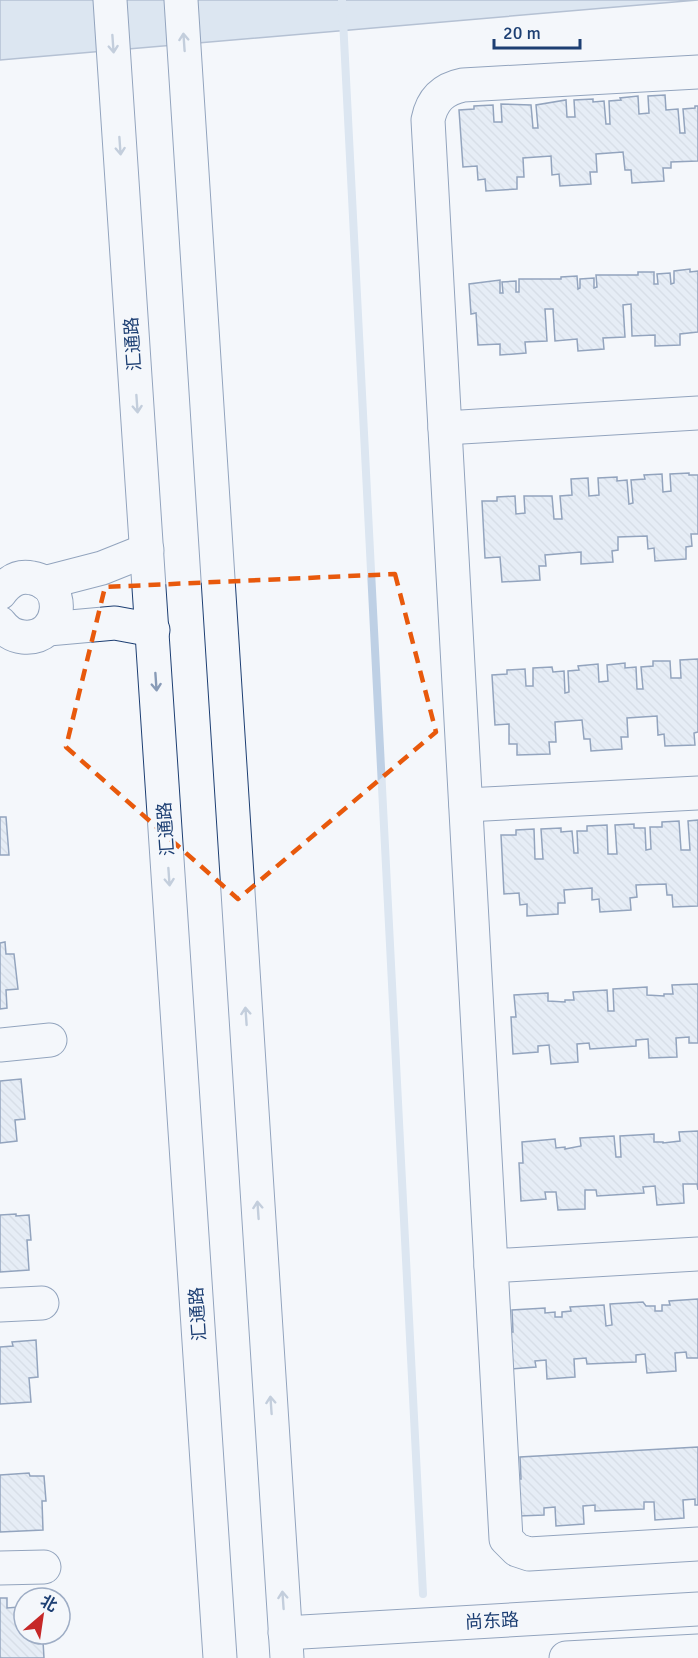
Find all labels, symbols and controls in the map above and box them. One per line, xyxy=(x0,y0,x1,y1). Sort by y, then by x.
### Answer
scale bar xyxy=(494,12,580,50)
text: 20 m xyxy=(503,22,541,44)
one-way arrow xyxy=(178,32,189,52)
one-way arrow xyxy=(108,34,119,53)
one-way arrow xyxy=(115,136,126,156)
street label: 汇通路 xyxy=(120,316,146,372)
one-way arrow xyxy=(132,393,143,413)
one-way arrow xyxy=(151,672,162,692)
street label: 汇通路 xyxy=(153,801,179,857)
one-way arrow xyxy=(164,866,175,886)
one-way arrow xyxy=(240,1006,251,1026)
one-way arrow xyxy=(253,1201,264,1221)
street label: 汇通路 xyxy=(185,1286,211,1342)
one-way arrow xyxy=(265,1396,276,1416)
north arrow xyxy=(12,1586,72,1646)
one-way arrow xyxy=(277,1590,288,1610)
text: 北 xyxy=(37,1591,61,1616)
street label: 尚东路 xyxy=(464,1609,520,1633)

